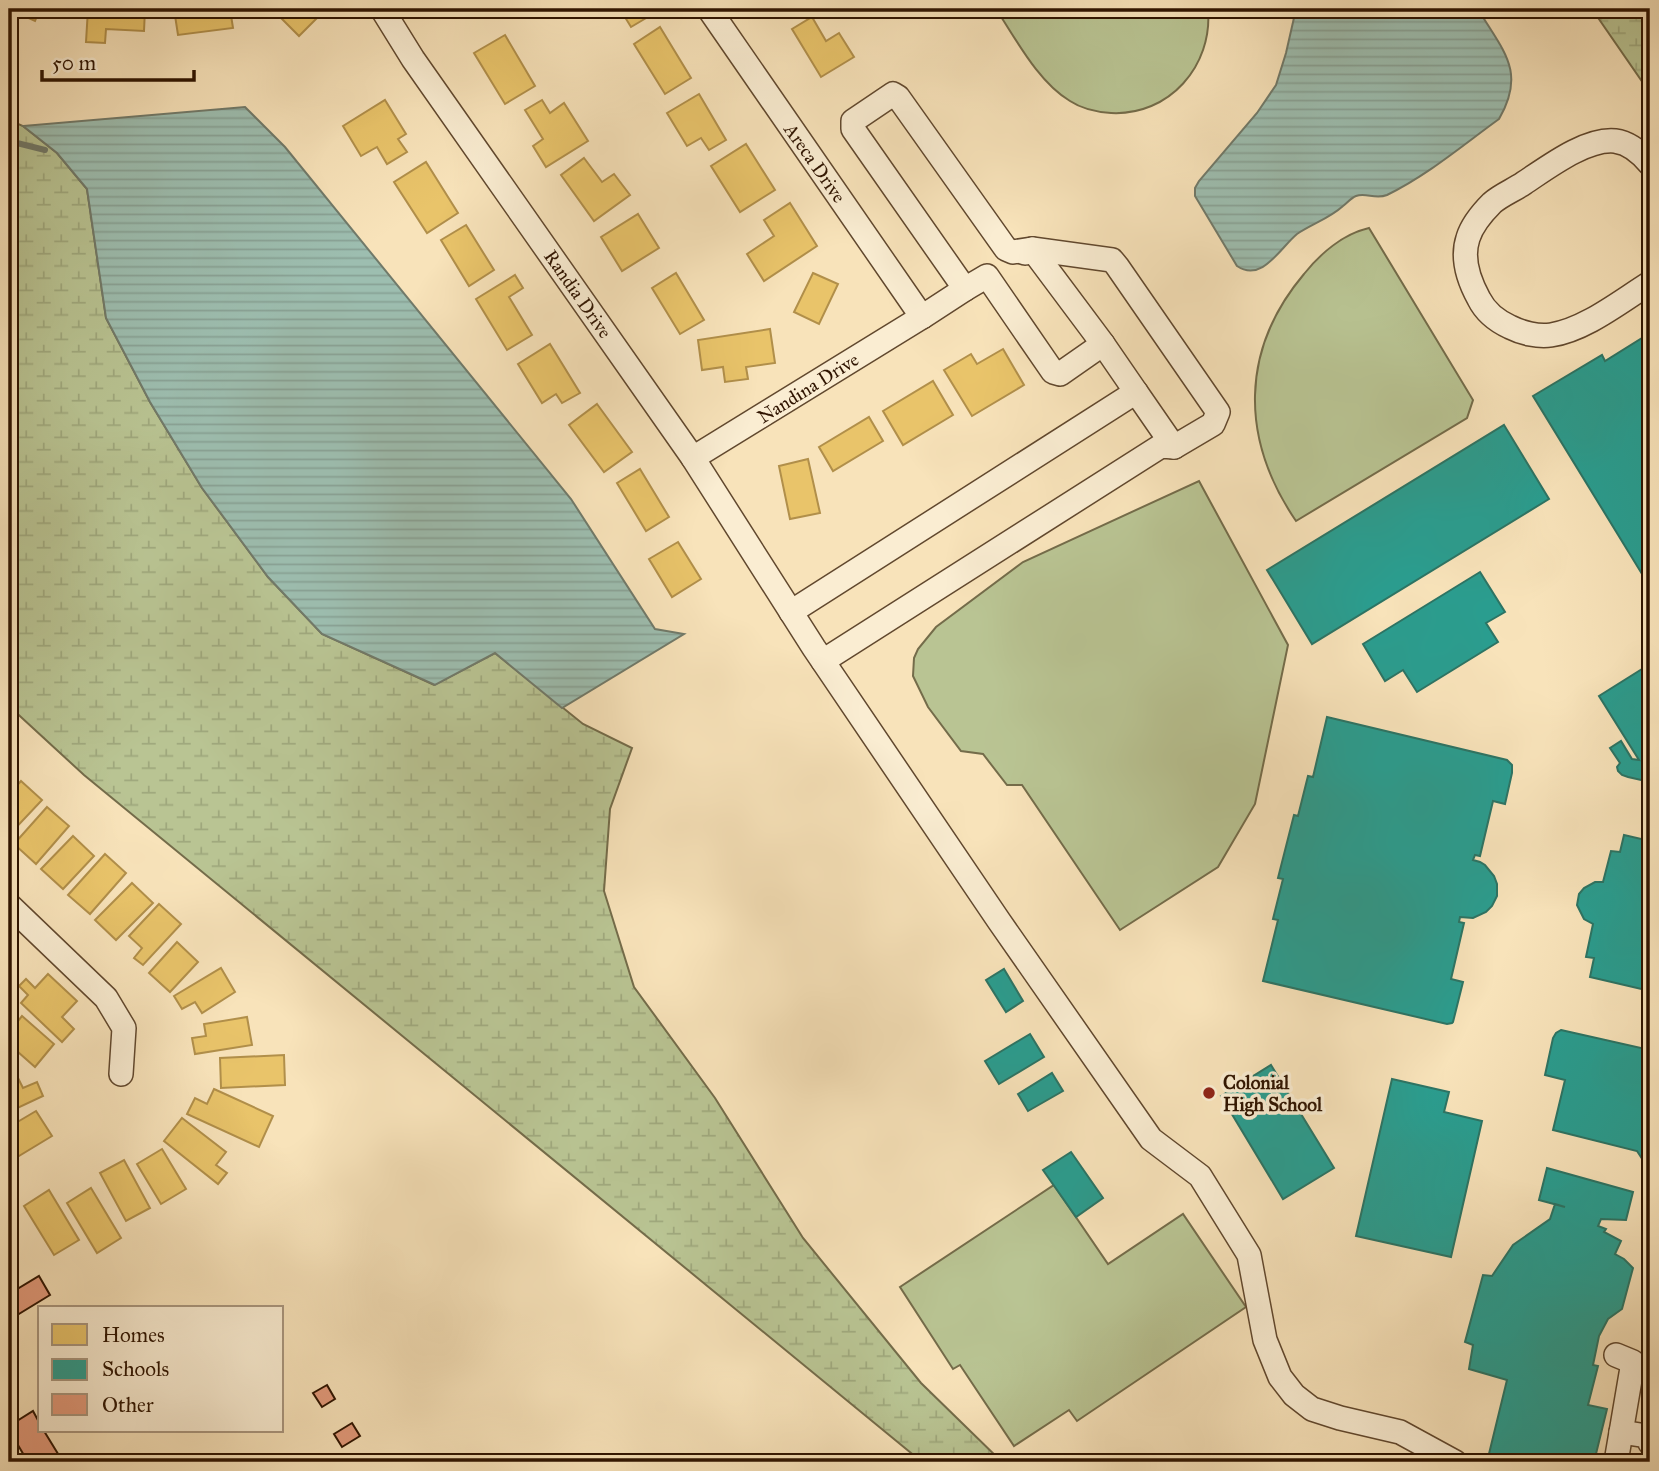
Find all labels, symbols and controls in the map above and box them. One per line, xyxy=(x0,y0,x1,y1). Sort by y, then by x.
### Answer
scale bar xyxy=(42,38,194,82)
text: 50 m xyxy=(52,50,97,76)
street label: Areca Drive xyxy=(779,118,851,207)
street label: Randia Drive xyxy=(539,245,617,343)
street label: Nandina Drive xyxy=(753,348,863,428)
place label: Colonial High School xyxy=(1223,1071,1323,1117)
marker: Colonial High School xyxy=(1201,1085,1217,1101)
legend xyxy=(38,1306,284,1432)
text: Homes xyxy=(102,1322,165,1348)
text: Schools xyxy=(102,1356,169,1382)
text: Other xyxy=(102,1392,154,1418)

